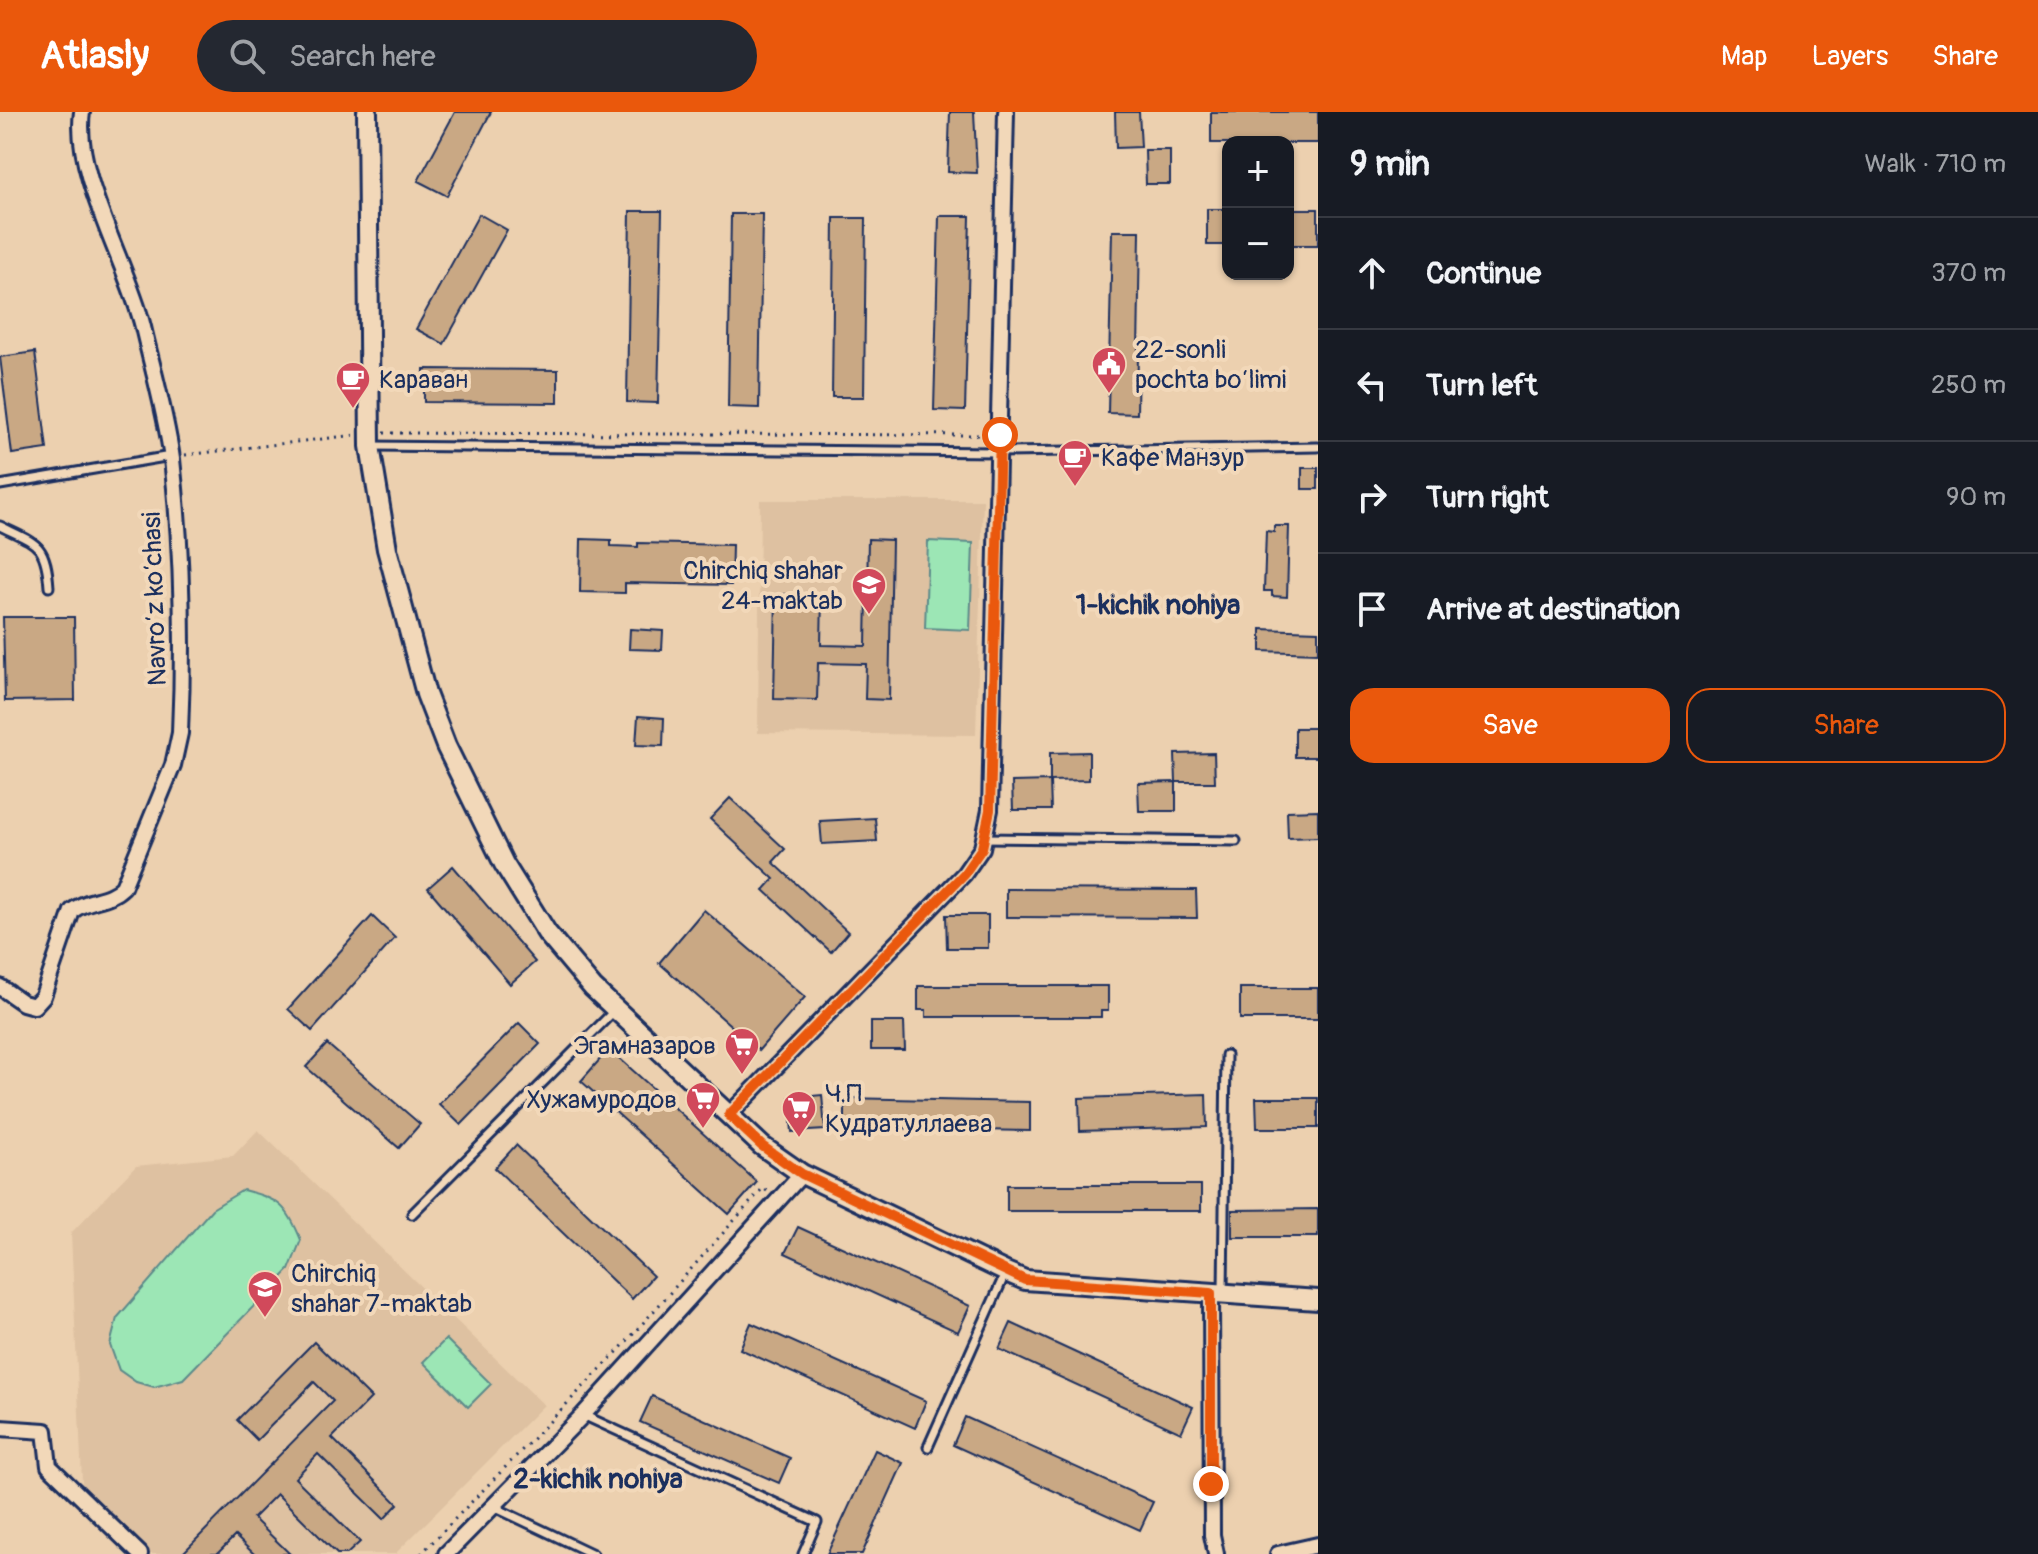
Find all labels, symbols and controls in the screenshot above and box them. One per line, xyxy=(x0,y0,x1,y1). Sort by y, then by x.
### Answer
search box xyxy=(197,20,757,92)
text: Atlasly xyxy=(40,32,149,80)
icon: search xyxy=(225,34,269,78)
text: Search here xyxy=(289,38,435,75)
text: Map xyxy=(1721,39,1767,74)
text: Layers xyxy=(1811,39,1888,74)
text: Share xyxy=(1932,39,1998,74)
map controls xyxy=(1222,136,1294,280)
button: + xyxy=(1222,136,1294,208)
text: 9 min xyxy=(1350,143,1430,186)
text: Walk · 710 m xyxy=(1865,148,2006,180)
button: − xyxy=(1222,208,1294,280)
icon: ahead xyxy=(1350,251,1394,295)
text: Continue xyxy=(1426,255,1541,292)
text: 370 m xyxy=(1931,257,2006,289)
place label: 22-sonli pochta bo‘limi xyxy=(1135,334,1286,396)
public building icon: 22-sonli pochta bo‘limi xyxy=(1090,345,1128,395)
cafe icon: Караван xyxy=(334,360,372,410)
icon: left xyxy=(1350,363,1394,407)
place label: Караван xyxy=(379,364,468,396)
text: Turn left xyxy=(1426,367,1537,404)
text: 250 m xyxy=(1931,369,2006,401)
route start xyxy=(982,417,1018,453)
cafe icon: Кафе Манзур xyxy=(1056,438,1094,488)
place label: Кафе Манзур xyxy=(1101,442,1245,474)
icon: right xyxy=(1350,475,1394,519)
text: Turn right xyxy=(1426,479,1549,516)
text: 90 m xyxy=(1946,481,2006,513)
street label: Navro‘z ko‘chasi xyxy=(136,511,174,687)
place label: Chirchiq shahar 24-maktab xyxy=(683,555,844,617)
school or university icon: Chirchiq shahar 24-maktab xyxy=(850,566,888,616)
icon: arrive xyxy=(1350,587,1394,631)
district label: 1-kichik nohiya xyxy=(1076,588,1240,623)
text: Arrive at destination xyxy=(1426,591,1680,628)
button: Save xyxy=(1350,688,1670,763)
button: Share xyxy=(1686,688,2006,763)
supermarket icon: Эгамназаров xyxy=(723,1026,761,1076)
place label: Эгамназаров xyxy=(574,1030,716,1062)
place label: Ч.П Кудратуллаева xyxy=(825,1078,992,1140)
supermarket icon: Хужамуродов xyxy=(684,1080,722,1130)
place label: Хужамуродов xyxy=(526,1084,677,1116)
supermarket icon: Ч.П Кудратуллаева xyxy=(780,1089,818,1139)
place label: Chirchiq shahar 7-maktab xyxy=(291,1258,472,1320)
school or university icon: Chirchiq shahar 7-maktab xyxy=(246,1269,284,1319)
district label: 2-kichik nohiya xyxy=(513,1462,683,1497)
route end xyxy=(1193,1466,1229,1502)

